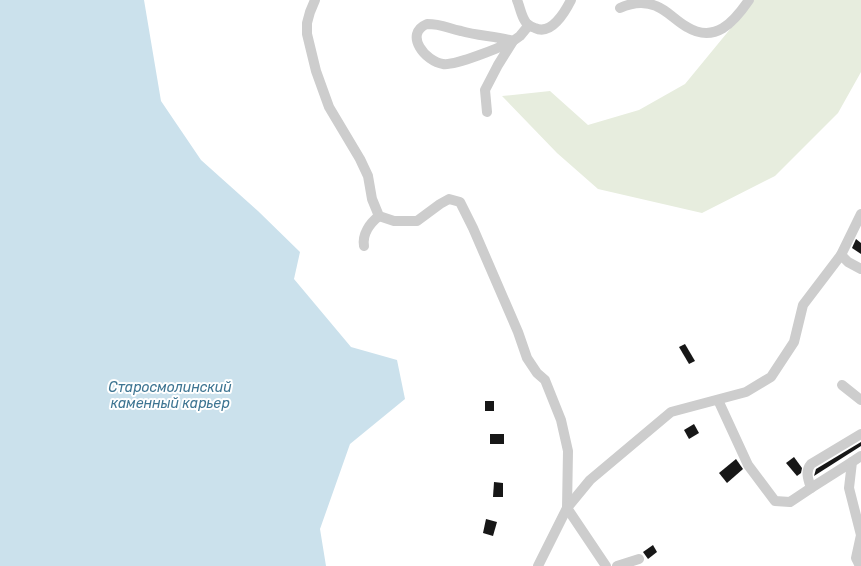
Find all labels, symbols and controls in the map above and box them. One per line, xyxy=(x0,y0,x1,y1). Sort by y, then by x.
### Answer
water label: Старосмолинский каменный карьер xyxy=(108,379,232,412)

